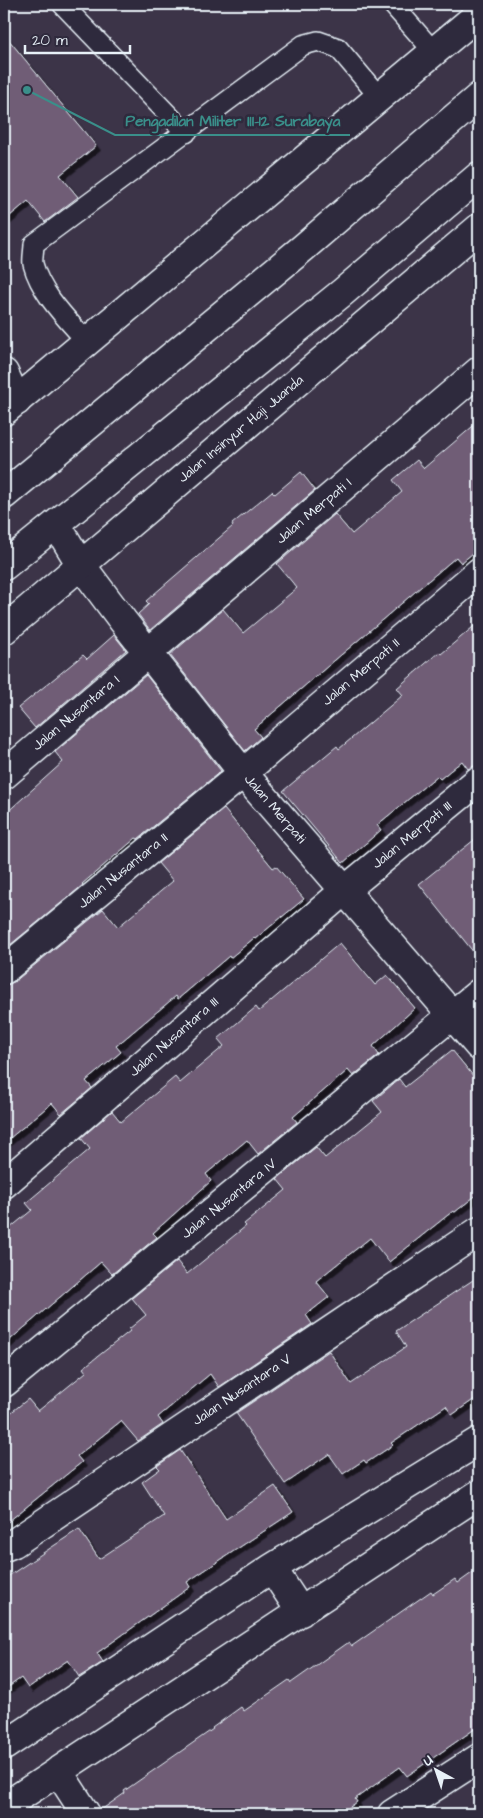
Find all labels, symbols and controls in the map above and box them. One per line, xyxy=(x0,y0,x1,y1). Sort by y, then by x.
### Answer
scale bar xyxy=(25,22,130,54)
text: 20 m xyxy=(32,30,68,51)
callout: Pengadilan Militer III-12 Surabaya xyxy=(115,105,350,135)
text: Pengadilan Militer III-12 Surabaya xyxy=(126,111,341,134)
street label: Jalan Insinyur Haji Juanda xyxy=(174,370,308,488)
street label: Jalan Merpati I xyxy=(272,473,356,549)
street label: Jalan Merpati II xyxy=(318,634,404,710)
street label: Jalan Nusantara I xyxy=(28,670,124,756)
street label: Jalan Merpati xyxy=(239,770,311,848)
street label: Jalan Merpati III xyxy=(368,796,456,874)
street label: Jalan Nusantara II xyxy=(74,828,172,914)
street label: Jalan Nusantara III xyxy=(125,992,223,1082)
street label: Jalan Nusantara IV xyxy=(177,1154,281,1244)
street label: Jalan Nusantara V xyxy=(189,1349,296,1431)
north arrow xyxy=(410,1746,460,1796)
text: U xyxy=(419,1751,438,1771)

